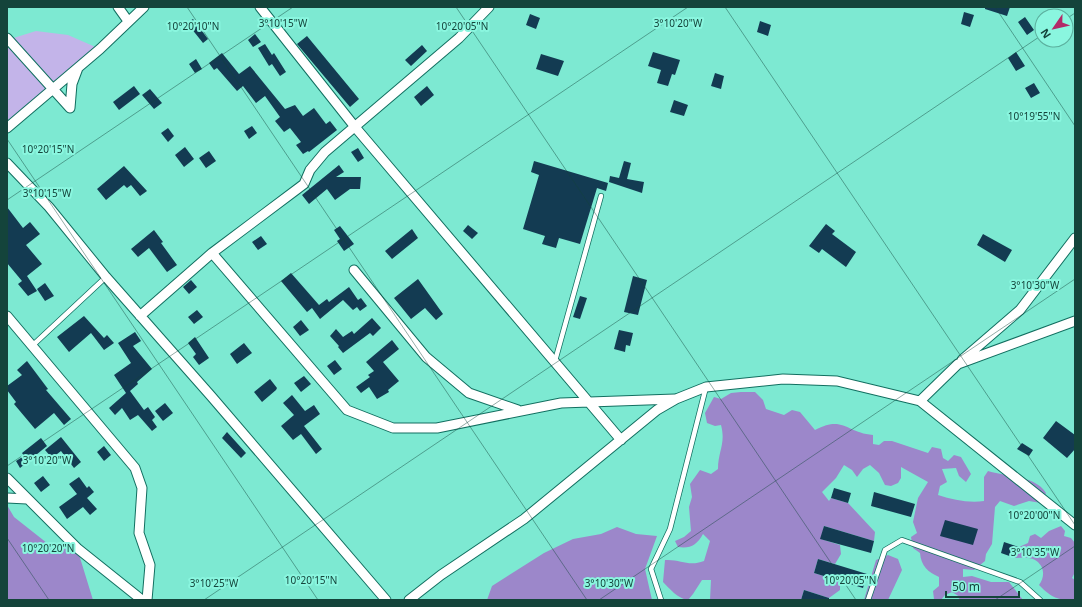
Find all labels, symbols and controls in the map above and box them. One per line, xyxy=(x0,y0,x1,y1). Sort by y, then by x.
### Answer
north arrow xyxy=(1034,8,1074,48)
text: 3°10'15"W xyxy=(259,16,308,30)
text: 3°10'20"W xyxy=(654,16,703,30)
text: 10°20'10"N xyxy=(167,19,219,33)
text: 10°20'05"N xyxy=(436,19,488,33)
text: N xyxy=(1037,26,1054,42)
text: 10°19'55"N xyxy=(1008,109,1060,123)
text: 10°20'15"N xyxy=(22,142,74,156)
text: 3°10'15"W xyxy=(23,186,72,200)
text: 3°10'30"W xyxy=(1011,278,1060,292)
text: 3°10'20"W xyxy=(23,453,72,467)
text: 10°20'00"N xyxy=(1008,508,1060,522)
text: 10°20'20"N xyxy=(22,541,74,555)
text: 3°10'35"W xyxy=(1011,545,1060,559)
text: 10°20'15"N xyxy=(285,573,337,587)
text: 10°20'05"N xyxy=(824,573,876,587)
scale bar xyxy=(946,573,1019,599)
text: 3°10'25"W xyxy=(190,576,239,590)
text: 3°10'30"W xyxy=(585,576,634,590)
text: 50 m xyxy=(952,578,980,595)

